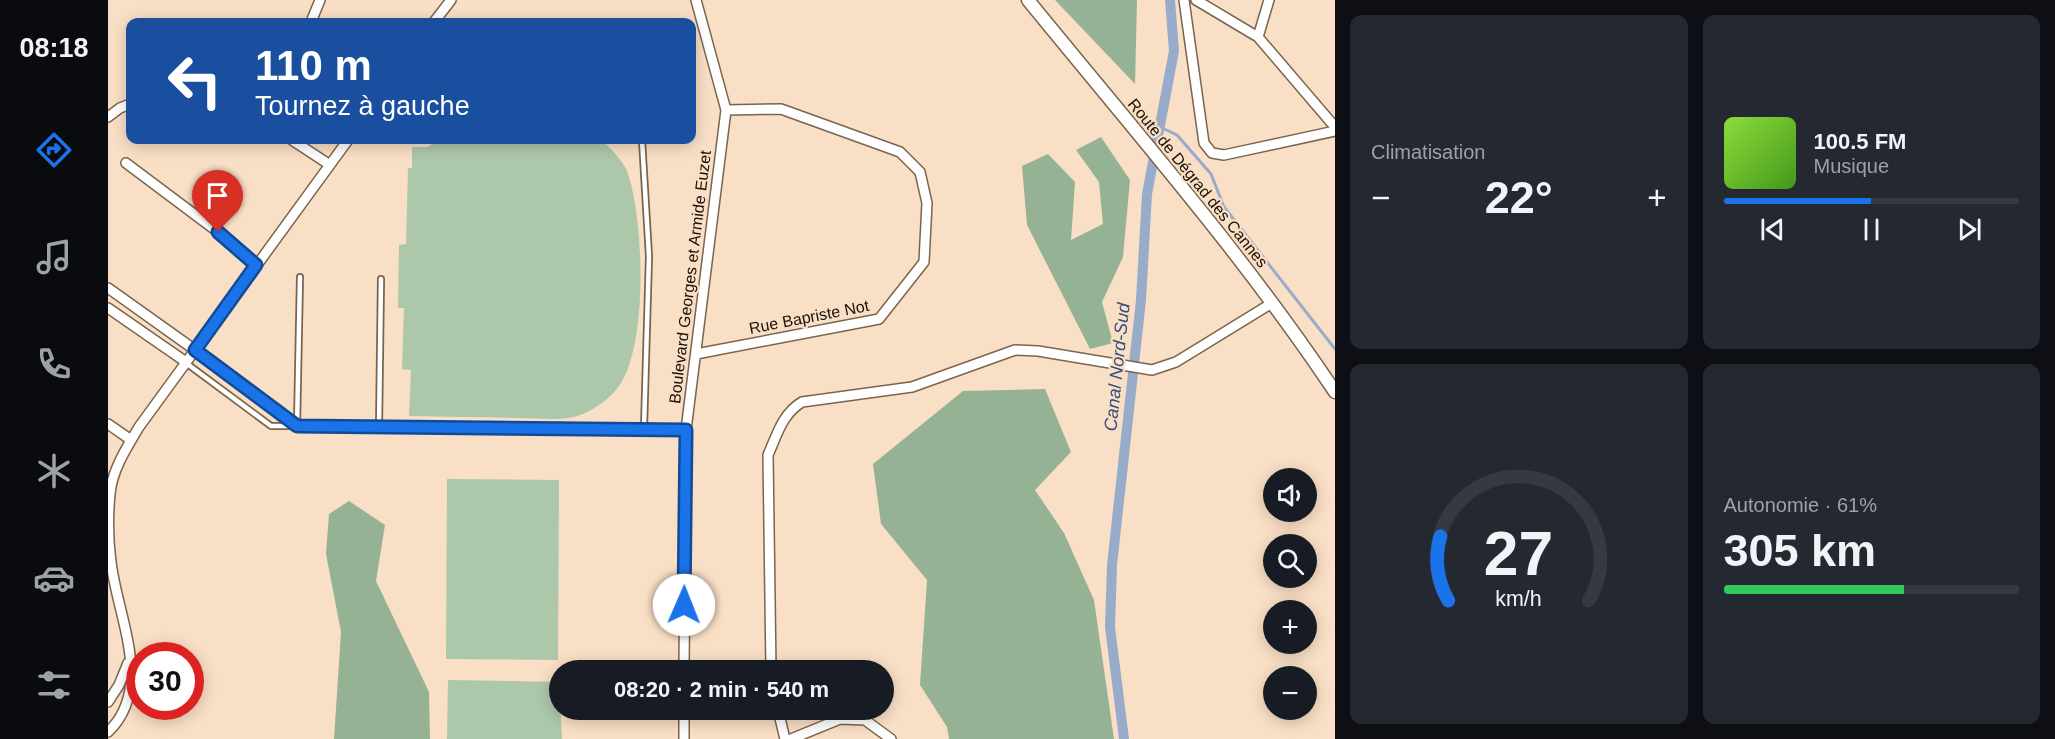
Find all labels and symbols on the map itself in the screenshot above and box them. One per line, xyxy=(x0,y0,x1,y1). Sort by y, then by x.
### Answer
street label: Route de Dégrad des Cannes xyxy=(1125,95,1271,271)
street label: Boulevard Georges et Armide Euzet xyxy=(666,149,714,405)
pin xyxy=(192,170,243,232)
street label: Rue Bapriste Not xyxy=(748,297,871,337)
water label: Canal Nord-Sud xyxy=(1100,301,1134,432)
position arrow xyxy=(652,573,716,637)
speed limit sign: 30 xyxy=(126,642,204,720)

